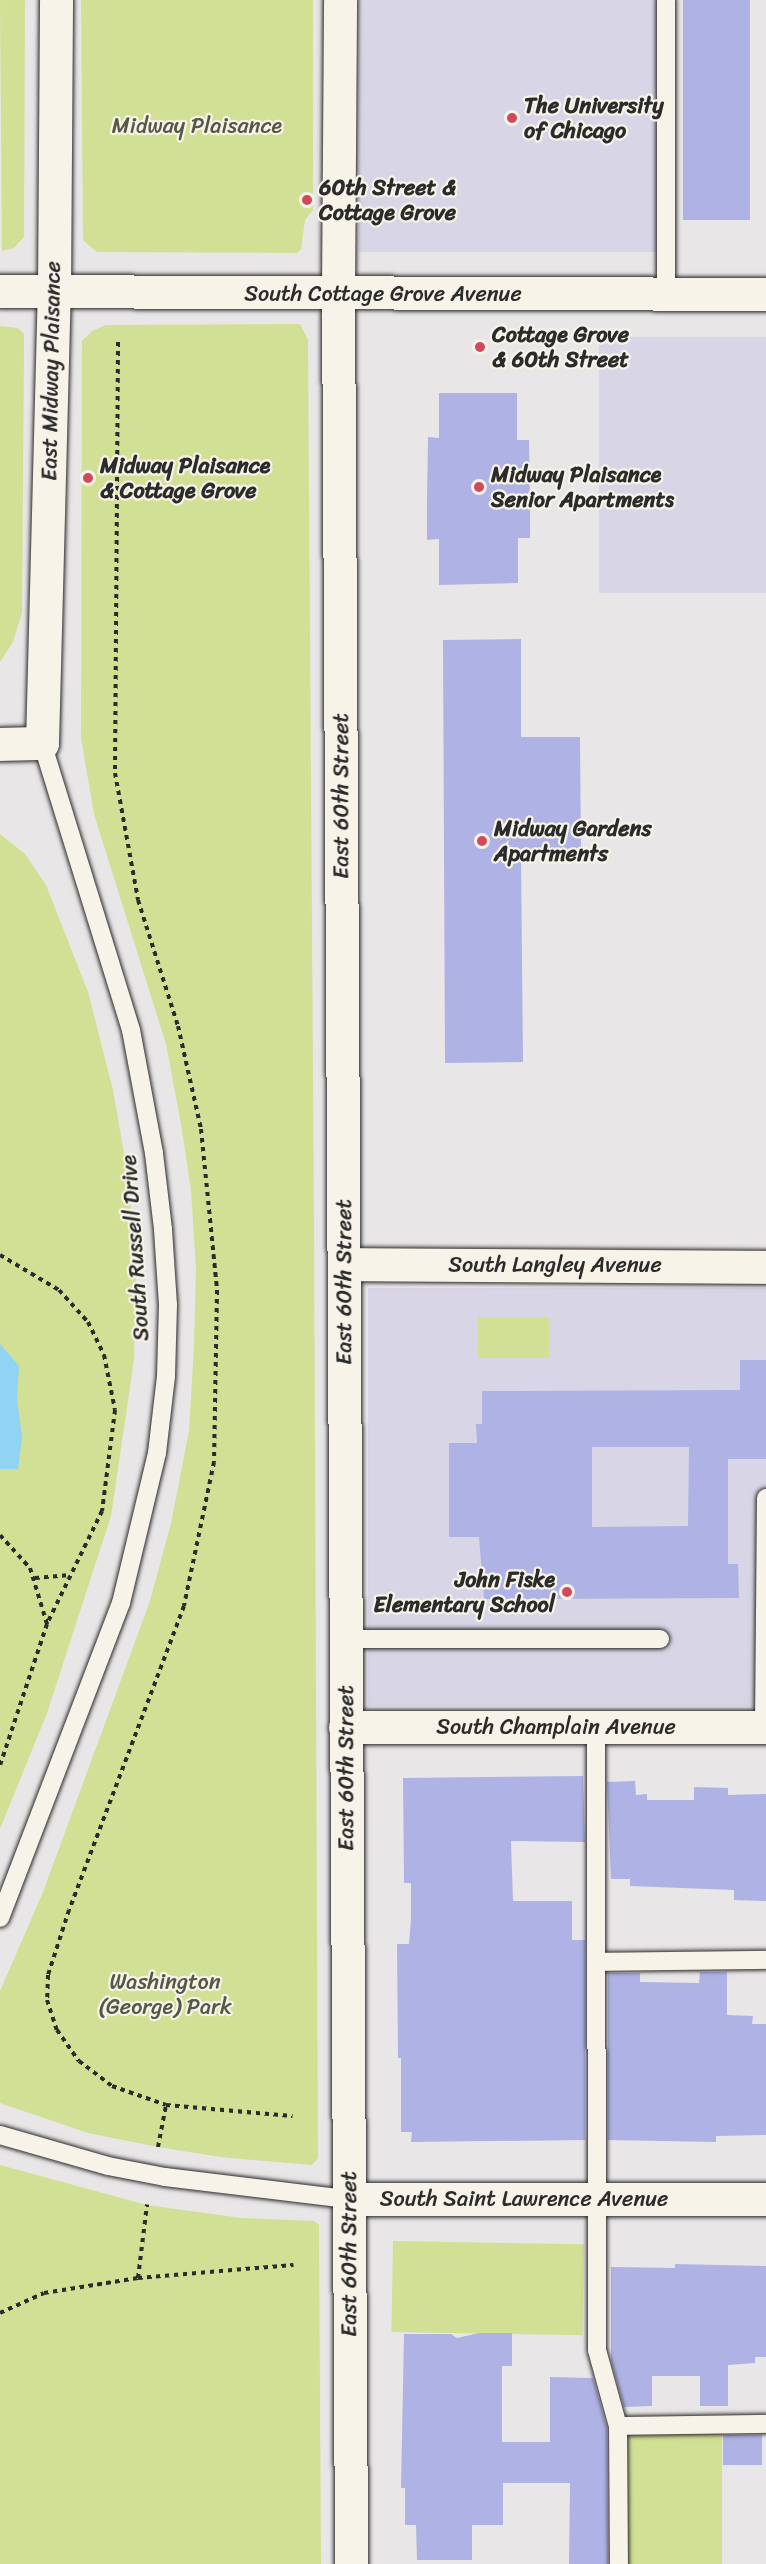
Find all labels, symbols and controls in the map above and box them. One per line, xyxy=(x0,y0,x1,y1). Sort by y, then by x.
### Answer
place label: The University of Chicago xyxy=(524,92,665,144)
marker: The University of Chicago xyxy=(505,111,519,125)
park label: Midway Plaisance xyxy=(112,113,282,139)
place label: 60th Street & Cottage Grove xyxy=(319,174,456,226)
marker: 60th Street & Cottage Grove xyxy=(300,193,314,207)
street label: East Midway Plaisance xyxy=(36,261,66,481)
street label: South Cottage Grove Avenue xyxy=(245,281,521,307)
place label: Cottage Grove & 60th Street xyxy=(492,321,629,372)
marker: Cottage Grove & 60th Street xyxy=(473,340,487,354)
place label: Midway Plaisance & Cottage Grove xyxy=(100,452,271,504)
place label: Midway Plaisance Senior Apartments xyxy=(491,461,674,512)
marker: Midway Plaisance & Cottage Grove xyxy=(81,471,95,485)
marker: Midway Plaisance Senior Apartments xyxy=(472,480,486,494)
street label: East 60th Street xyxy=(328,713,354,879)
place label: Midway Gardens Apartments xyxy=(494,815,652,866)
marker: Midway Gardens Apartments xyxy=(475,834,489,848)
street label: South Russell Drive xyxy=(115,1153,155,1343)
street label: East 60th Street xyxy=(331,1199,357,1365)
street label: South Langley Avenue xyxy=(449,1252,661,1278)
place label: John Fiske Elementary School xyxy=(373,1566,555,1618)
marker: John Fiske Elementary School xyxy=(560,1585,574,1599)
street label: East 60th Street xyxy=(333,1685,359,1851)
street label: South Champlain Avenue xyxy=(436,1714,676,1740)
park label: Washington (George) Park xyxy=(98,1968,232,2020)
street label: East 60th Street xyxy=(336,2171,362,2337)
street label: South Saint Lawrence Avenue xyxy=(380,2186,668,2212)

